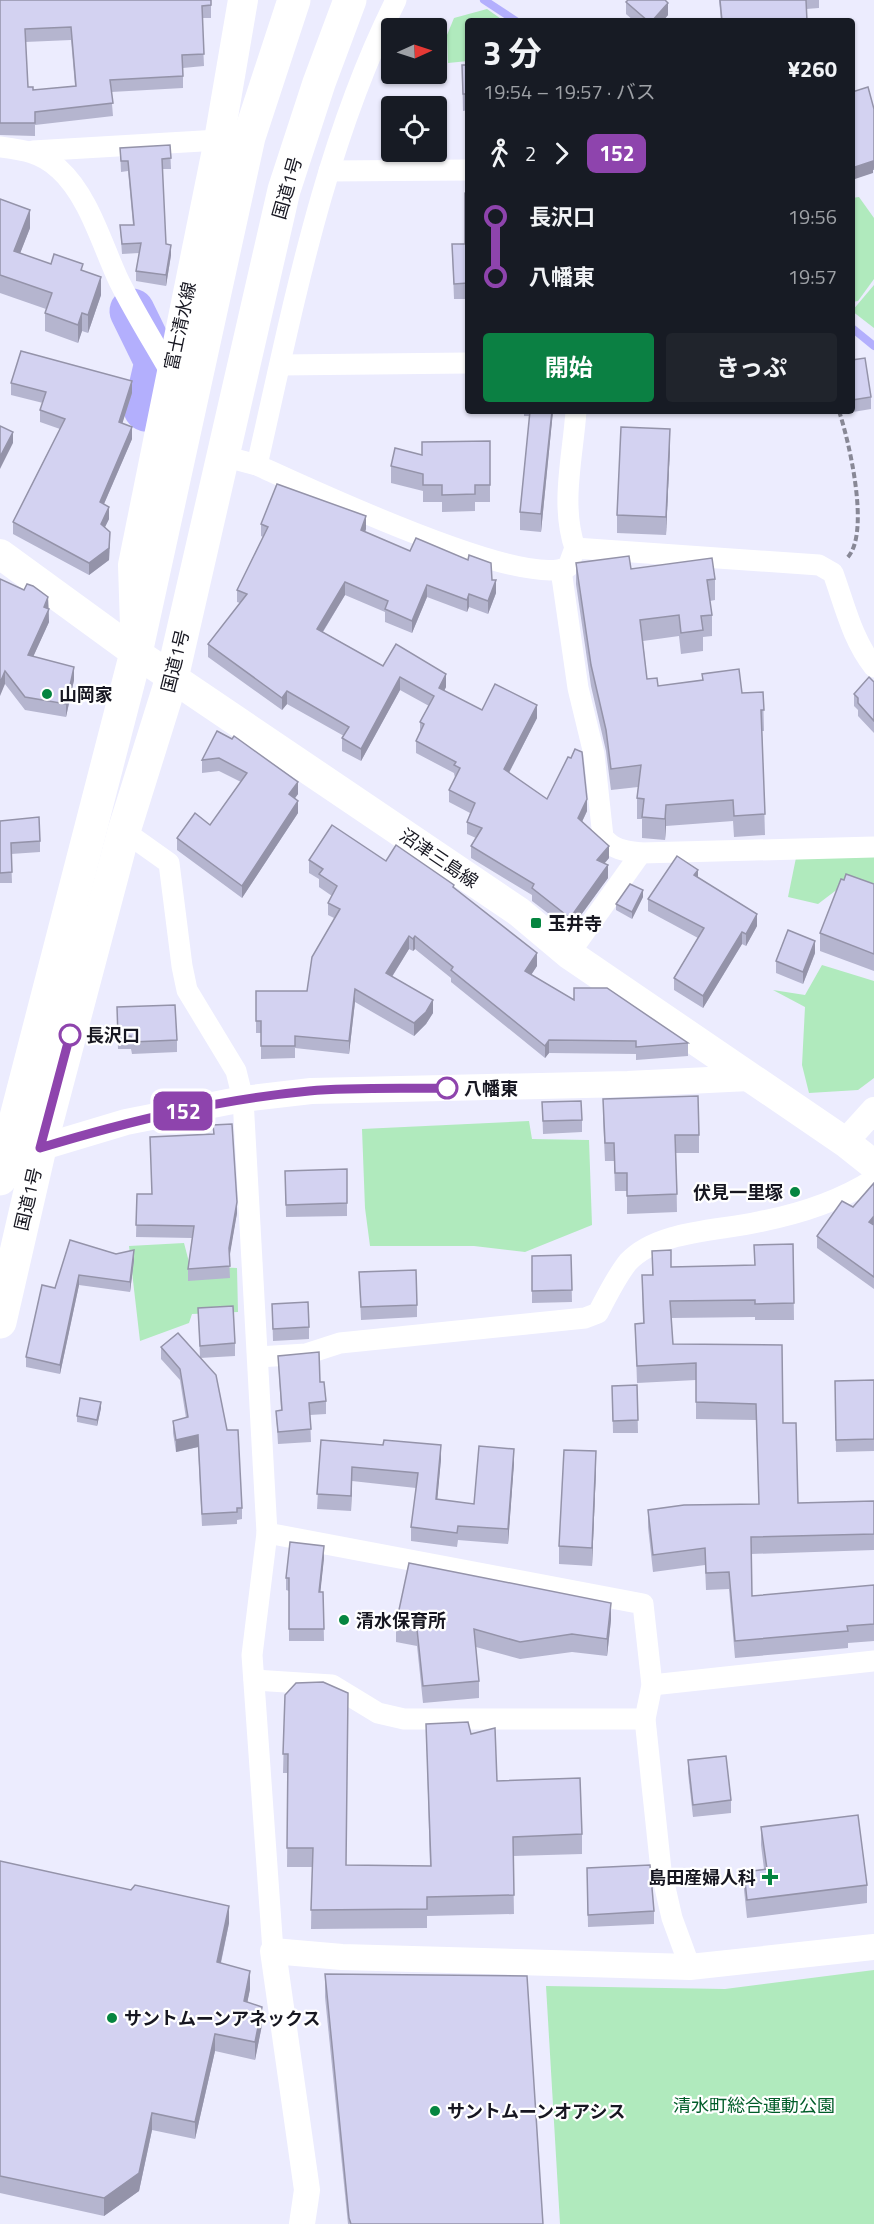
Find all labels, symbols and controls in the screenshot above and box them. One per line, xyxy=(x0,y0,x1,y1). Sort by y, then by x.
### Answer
north arrow xyxy=(381,18,447,84)
map controls xyxy=(381,18,447,162)
text: 3 分 xyxy=(483,28,542,78)
text: ¥260 xyxy=(788,52,837,86)
text: 19:54 – 19:57 · バス xyxy=(483,76,656,107)
button: locate xyxy=(381,96,447,162)
icon: walk xyxy=(483,137,516,170)
icon: forward xyxy=(545,137,578,170)
text: 152 xyxy=(599,137,634,169)
text: 2 xyxy=(525,138,536,169)
street label: 国道1号 xyxy=(265,153,309,223)
text: 長沢口 xyxy=(529,200,595,234)
text: 19:56 xyxy=(788,201,837,232)
text: 八幡東 xyxy=(529,260,595,294)
text: 19:57 xyxy=(788,261,837,292)
street label: 富士清水線 xyxy=(157,279,203,373)
button: 開始 xyxy=(483,333,654,402)
button: きっぷ xyxy=(666,333,837,402)
street label: 国道1号 xyxy=(154,627,196,695)
place label: 山岡家 xyxy=(59,681,113,708)
marker: 山岡家 xyxy=(40,687,54,701)
street label: 沼津三島線 xyxy=(394,822,484,894)
place label: 玉井寺 xyxy=(548,910,602,937)
marker: 玉井寺 xyxy=(529,916,543,930)
place label: 長沢口 xyxy=(86,1022,140,1049)
marker: 長沢口 xyxy=(59,1024,81,1046)
place label: 八幡東 xyxy=(464,1075,518,1102)
marker: 八幡東 xyxy=(436,1077,458,1099)
line badge: 152 xyxy=(148,1092,218,1130)
text: 152 xyxy=(165,1095,201,1127)
street label: 国道1号 xyxy=(8,1165,48,1233)
place label: 伏見一里塚 xyxy=(693,1179,783,1206)
marker: 伏見一里塚 xyxy=(788,1185,802,1199)
place label: 清水保育所 xyxy=(356,1607,446,1634)
marker: 清水保育所 xyxy=(337,1613,351,1627)
place label: 島田産婦人科 xyxy=(648,1864,756,1891)
marker: 島田産婦人科 xyxy=(761,1868,779,1886)
place label: サントムーンアネックス xyxy=(124,2005,321,2032)
marker: サントムーンアネックス xyxy=(105,2011,119,2025)
park label: 清水町総合運動公園 xyxy=(673,2092,835,2119)
place label: サントムーンオアシス xyxy=(447,2098,625,2125)
marker: サントムーンオアシス xyxy=(428,2104,442,2118)

